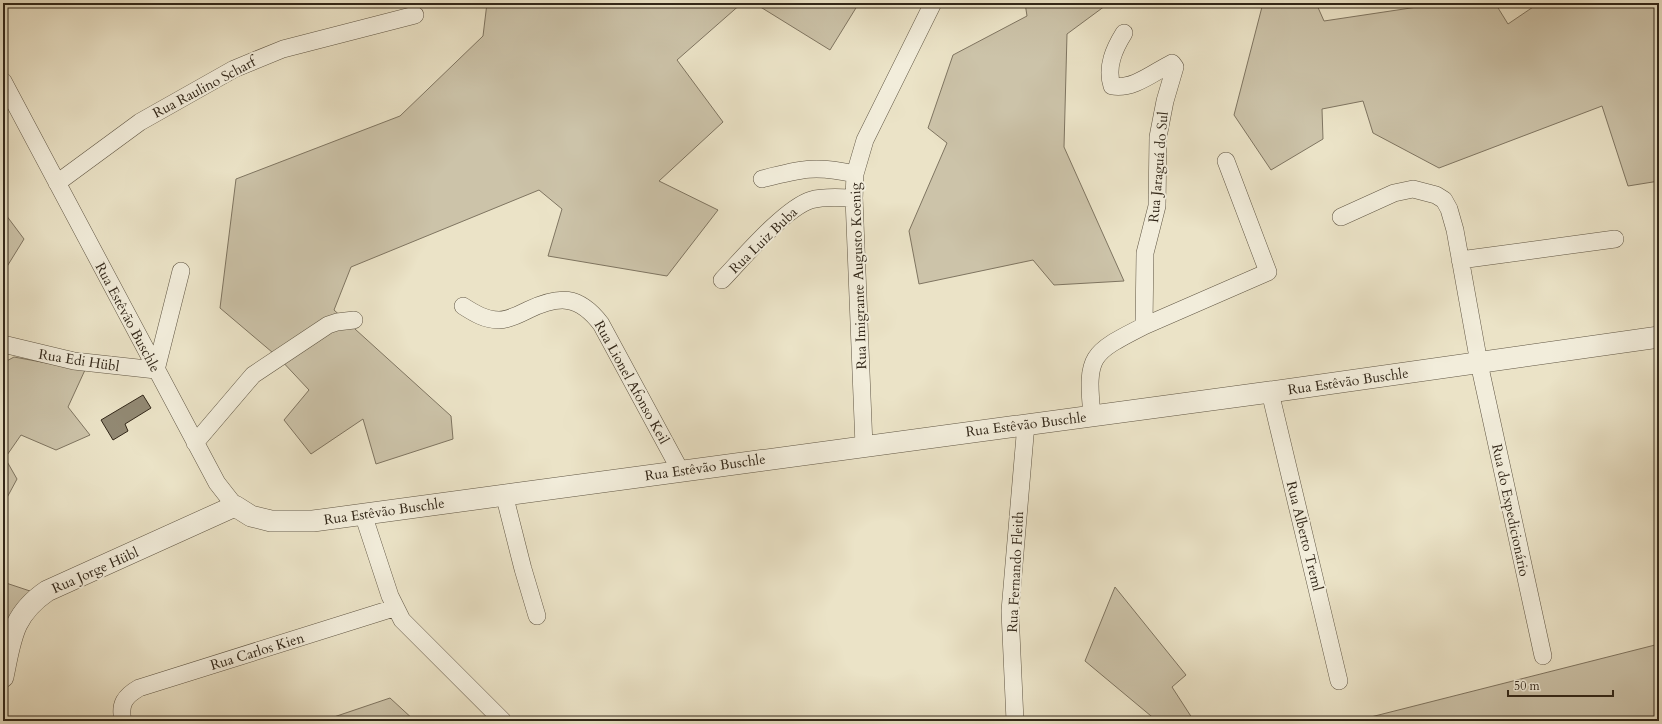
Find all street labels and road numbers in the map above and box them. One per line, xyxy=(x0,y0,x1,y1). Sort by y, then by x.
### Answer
street label: Rua Raulino Scharf xyxy=(149,51,261,123)
street label: Rua Jaraguá do Sul xyxy=(1144,110,1173,223)
street label: Rua Imigrante Augusto Koenig xyxy=(846,182,871,370)
street label: Rua Luiz Buba xyxy=(725,203,802,278)
street label: Rua Estêvão Buschle xyxy=(91,259,165,375)
street label: Rua Lionel Afonso Keil xyxy=(590,317,674,448)
street label: Rua Edi Hübl xyxy=(37,345,121,376)
street label: Rua Estêvão Buschle xyxy=(1287,364,1410,399)
street label: Rua Estêvão Buschle xyxy=(965,408,1088,441)
street label: Rua do Expedicionário xyxy=(1487,442,1534,579)
street label: Rua Estêvão Buschle xyxy=(644,450,767,485)
street label: Rua Alberto Treml xyxy=(1282,479,1327,593)
street label: Rua Estêvão Buschle xyxy=(323,494,446,529)
street label: Rua Fernando Fleith xyxy=(1003,511,1028,633)
street label: Rua Jorge Hübl xyxy=(49,543,142,598)
street label: Rua Carlos Kien xyxy=(208,628,306,675)

